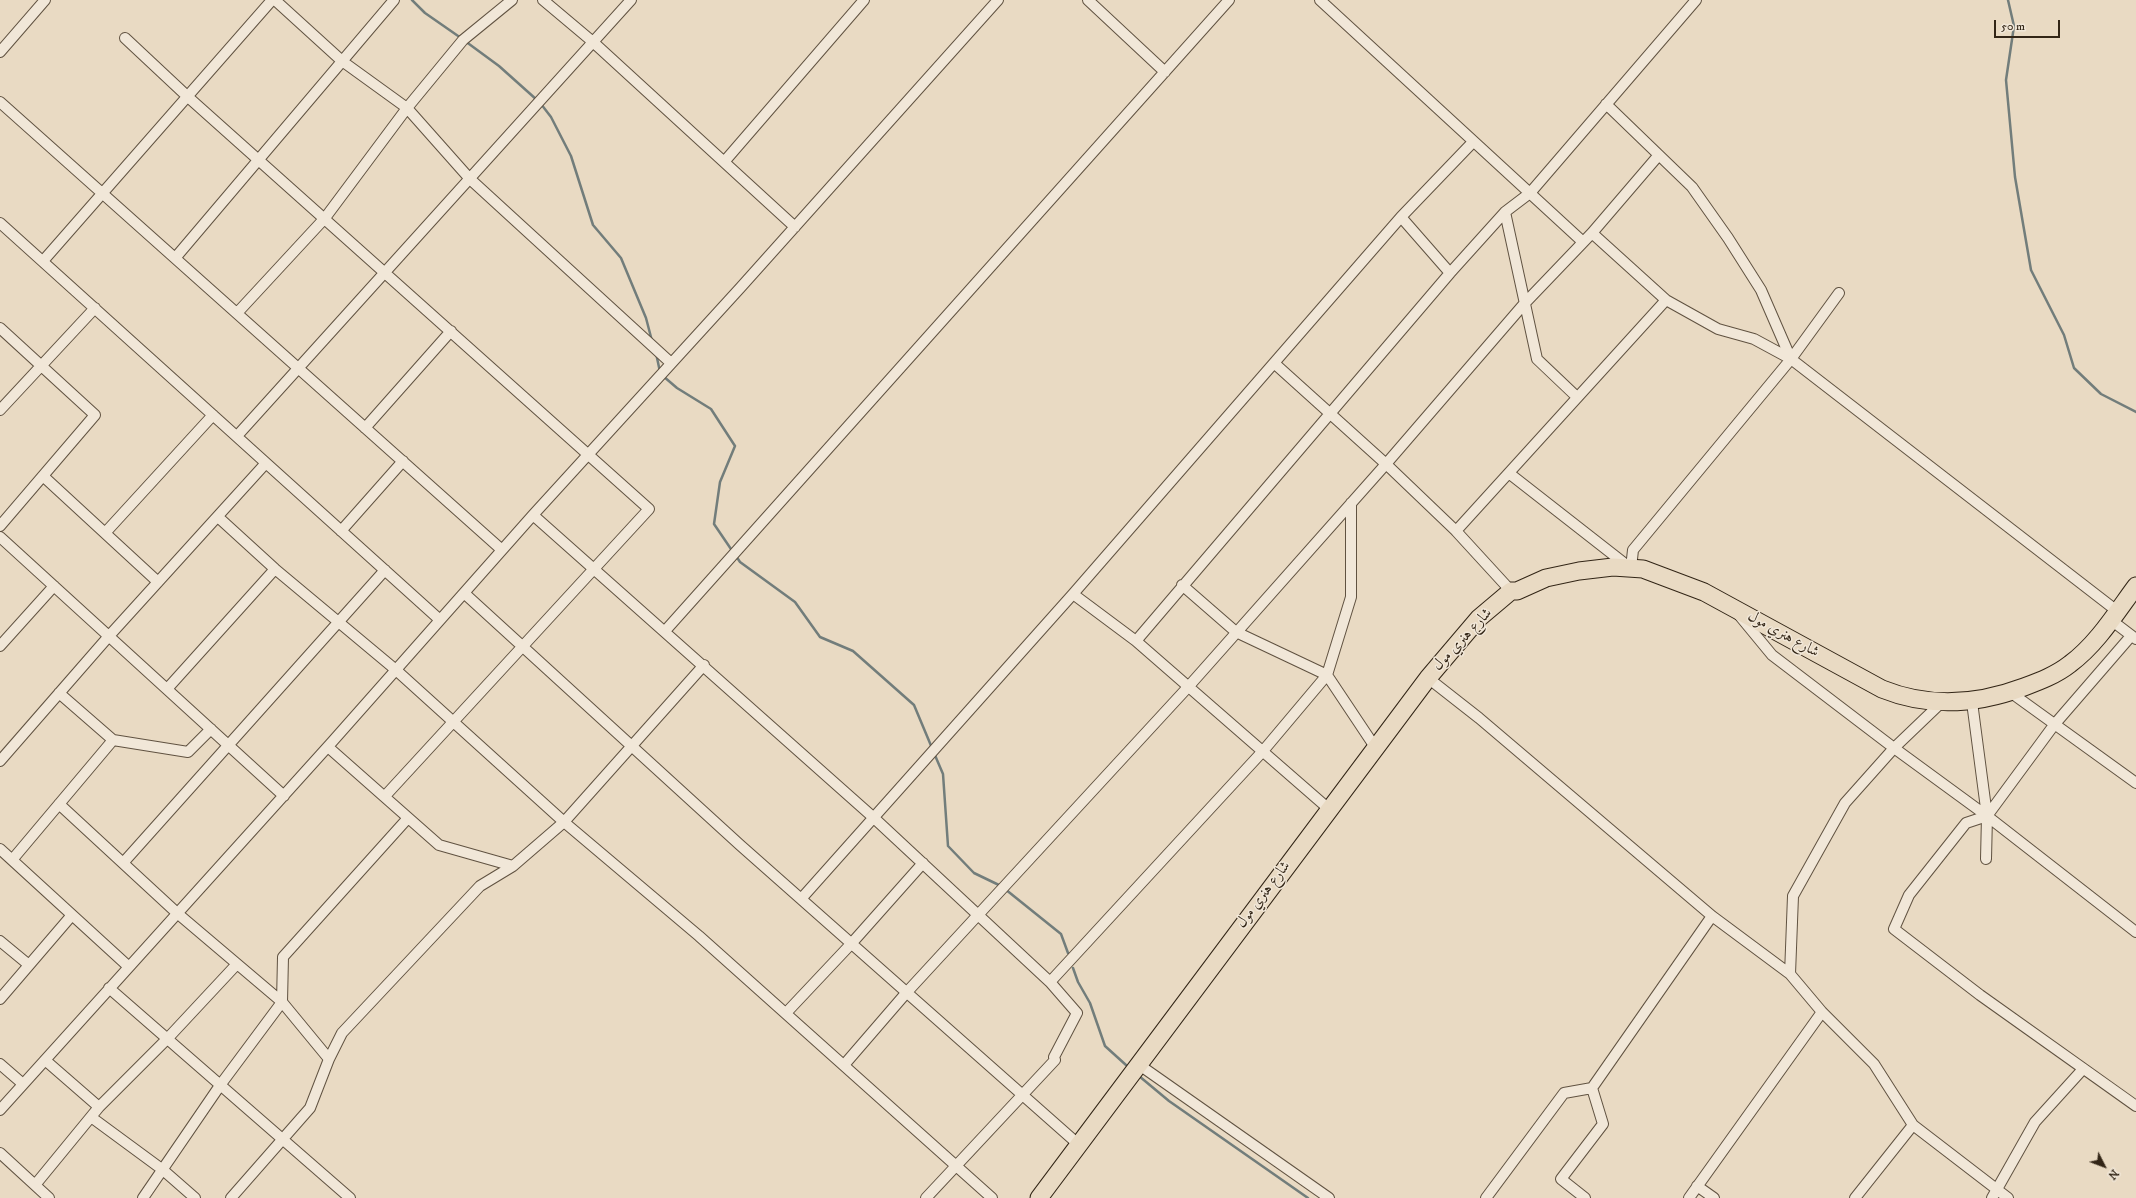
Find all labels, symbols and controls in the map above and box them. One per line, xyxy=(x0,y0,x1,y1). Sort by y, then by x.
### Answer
scale bar xyxy=(1996,12,2062,38)
text: 50 m xyxy=(2001,19,2025,34)
street label: شارع هنري مول xyxy=(1429,605,1497,675)
street label: شارع هنري مول xyxy=(1744,608,1822,662)
street label: شارع هنري مول xyxy=(1233,858,1295,932)
north arrow xyxy=(2084,1146,2124,1186)
text: N xyxy=(2105,1166,2121,1182)

